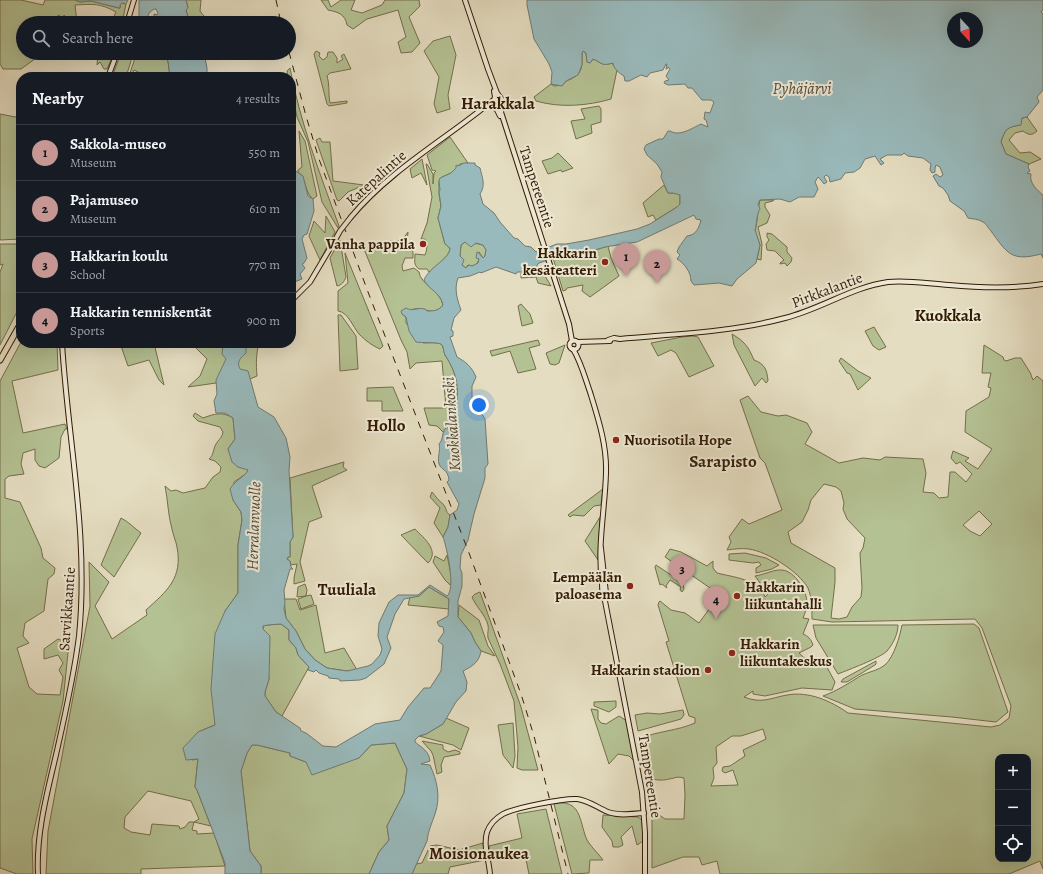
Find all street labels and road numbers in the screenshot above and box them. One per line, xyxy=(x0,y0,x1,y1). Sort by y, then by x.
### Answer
street label: Tampereentie xyxy=(514,144,560,231)
street label: Katepalintie xyxy=(341,145,411,210)
street label: Pirkkalantie xyxy=(789,267,866,313)
street label: Sarvikkaantie xyxy=(54,566,80,652)
street label: Tampereentie xyxy=(633,733,667,820)

